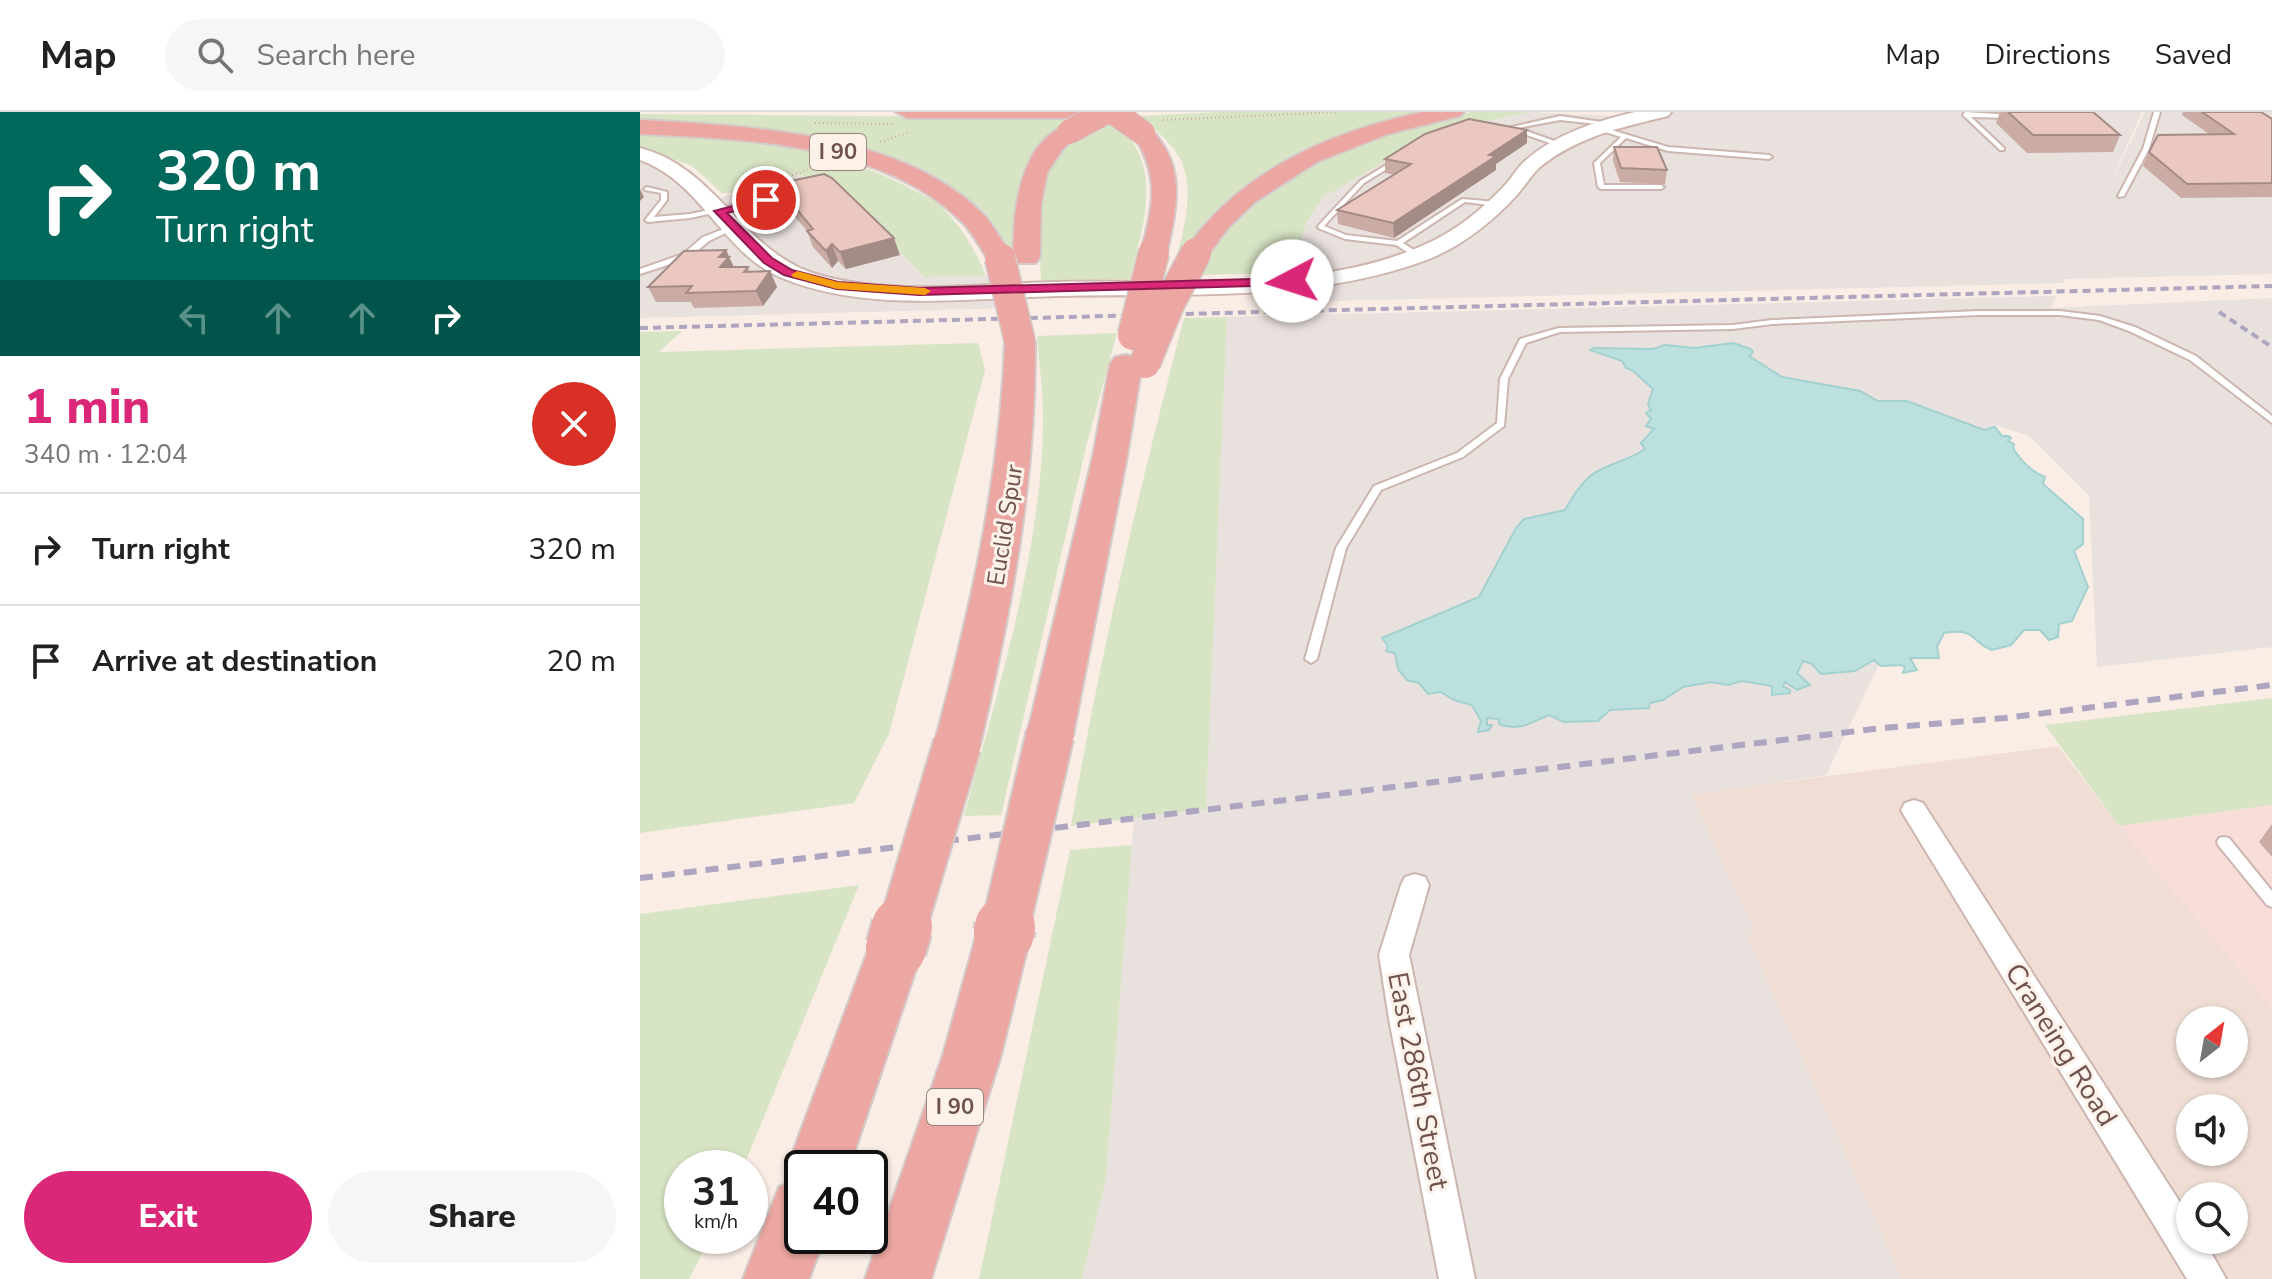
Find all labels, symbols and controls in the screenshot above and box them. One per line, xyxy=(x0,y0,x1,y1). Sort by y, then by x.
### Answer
search box xyxy=(165,19,725,91)
text: Map xyxy=(40,30,117,81)
icon: search xyxy=(193,33,237,77)
text: Search here xyxy=(257,35,416,76)
text: Map xyxy=(1885,36,1940,74)
text: Directions xyxy=(1984,36,2111,74)
text: Saved xyxy=(2155,36,2232,74)
text: 320 m xyxy=(156,133,321,210)
road number: I 90 xyxy=(810,134,866,170)
icon: right xyxy=(24,144,128,248)
pin xyxy=(732,166,800,234)
icon: arrive xyxy=(744,178,788,222)
text: Turn right xyxy=(156,206,313,255)
position arrow xyxy=(1250,239,1334,323)
icon: left xyxy=(172,296,216,340)
icon: ahead xyxy=(256,296,300,340)
icon: ahead xyxy=(340,296,384,340)
icon: right xyxy=(424,296,468,340)
text: 1 min xyxy=(24,374,150,440)
button: close xyxy=(532,382,616,466)
text: 340 m · 12:04 xyxy=(24,437,187,472)
street label: Euclid Spur xyxy=(980,462,1030,588)
icon: right xyxy=(24,527,68,571)
text: Turn right xyxy=(92,529,230,570)
text: 320 m xyxy=(529,529,616,570)
icon: arrive xyxy=(24,639,68,683)
text: Arrive at destination xyxy=(92,641,377,682)
text: 20 m xyxy=(547,641,616,682)
street label: Craneing Road xyxy=(1996,956,2126,1134)
street label: East 286th Street xyxy=(1378,969,1458,1193)
north arrow xyxy=(2176,1006,2248,1078)
map controls xyxy=(2176,1006,2248,1254)
road number: I 90 xyxy=(927,1089,983,1125)
button: sound xyxy=(2176,1094,2248,1166)
speed limit sign: 40 xyxy=(784,1150,888,1254)
text: 31 xyxy=(692,1165,740,1219)
button: Exit xyxy=(24,1171,312,1263)
button: Share xyxy=(328,1171,616,1263)
button: search xyxy=(2176,1182,2248,1254)
text: km/h xyxy=(694,1208,738,1235)

